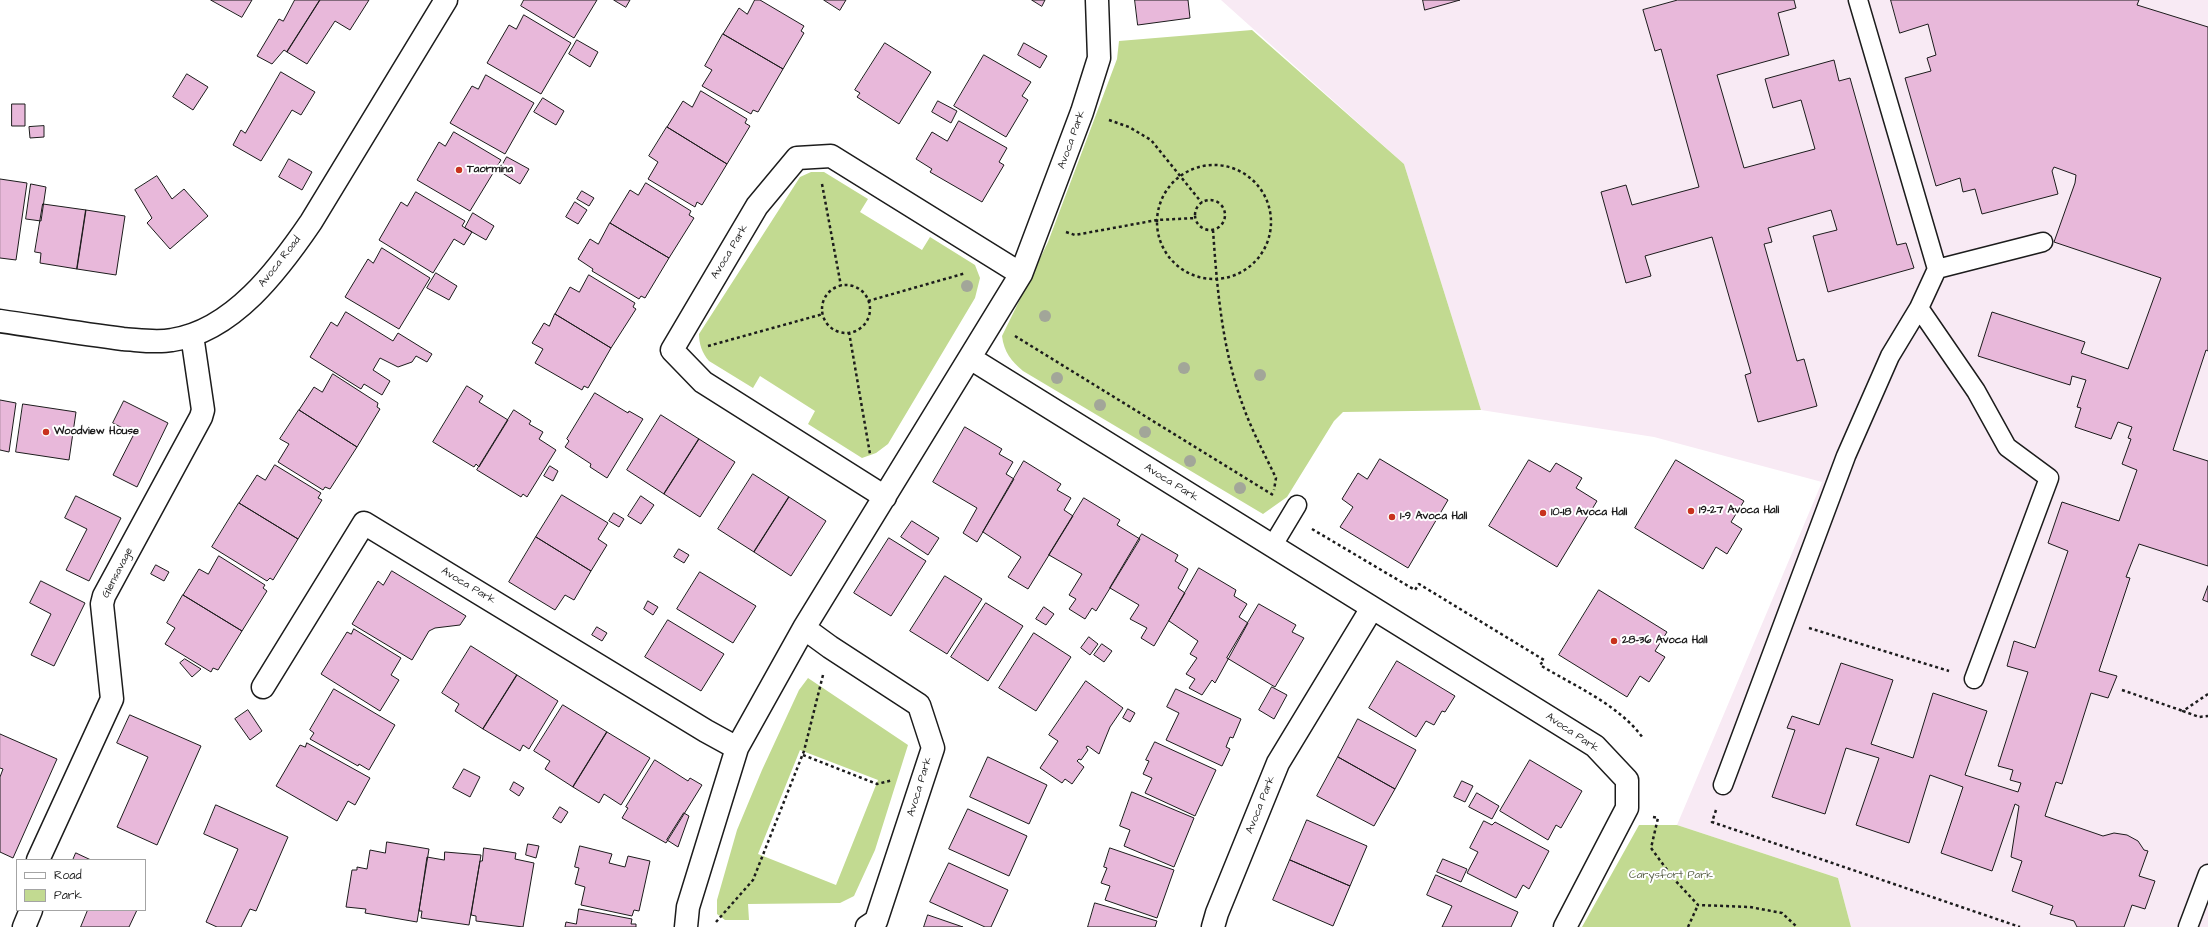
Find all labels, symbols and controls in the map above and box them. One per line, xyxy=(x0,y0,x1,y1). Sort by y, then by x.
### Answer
street label: Avoca Park xyxy=(1055,109,1089,171)
place label: Taormina xyxy=(467,163,513,177)
marker: Taormina xyxy=(454,165,464,175)
street label: Avoca Park xyxy=(709,222,751,282)
street label: Avoca Road xyxy=(256,234,304,290)
place label: Woodview House xyxy=(54,425,139,439)
marker: Woodview House xyxy=(41,427,51,437)
street label: Avoca Park xyxy=(1141,461,1201,505)
place label: 19-27 Avoca Hall xyxy=(1699,504,1779,518)
place label: 10-18 Avoca Hall xyxy=(1551,506,1627,520)
marker: 19-27 Avoca Hall xyxy=(1686,506,1696,516)
marker: 10-18 Avoca Hall xyxy=(1538,508,1548,518)
place label: 1-9 Avoca Hall xyxy=(1400,510,1467,524)
marker: 1-9 Avoca Hall xyxy=(1387,512,1397,522)
street label: Glensavage xyxy=(100,546,136,600)
street label: Avoca Park xyxy=(438,565,498,607)
place label: 28-36 Avoca Hall xyxy=(1622,634,1707,648)
marker: 28-36 Avoca Hall xyxy=(1609,636,1619,646)
street label: Avoca Park xyxy=(1543,710,1601,756)
street label: Avoca Park xyxy=(905,756,935,818)
street label: Avoca Park xyxy=(1243,774,1279,836)
legend xyxy=(16,859,146,911)
text: Road xyxy=(54,867,82,884)
park label: Carysfort Park xyxy=(1629,869,1713,883)
text: Park xyxy=(54,887,82,904)

